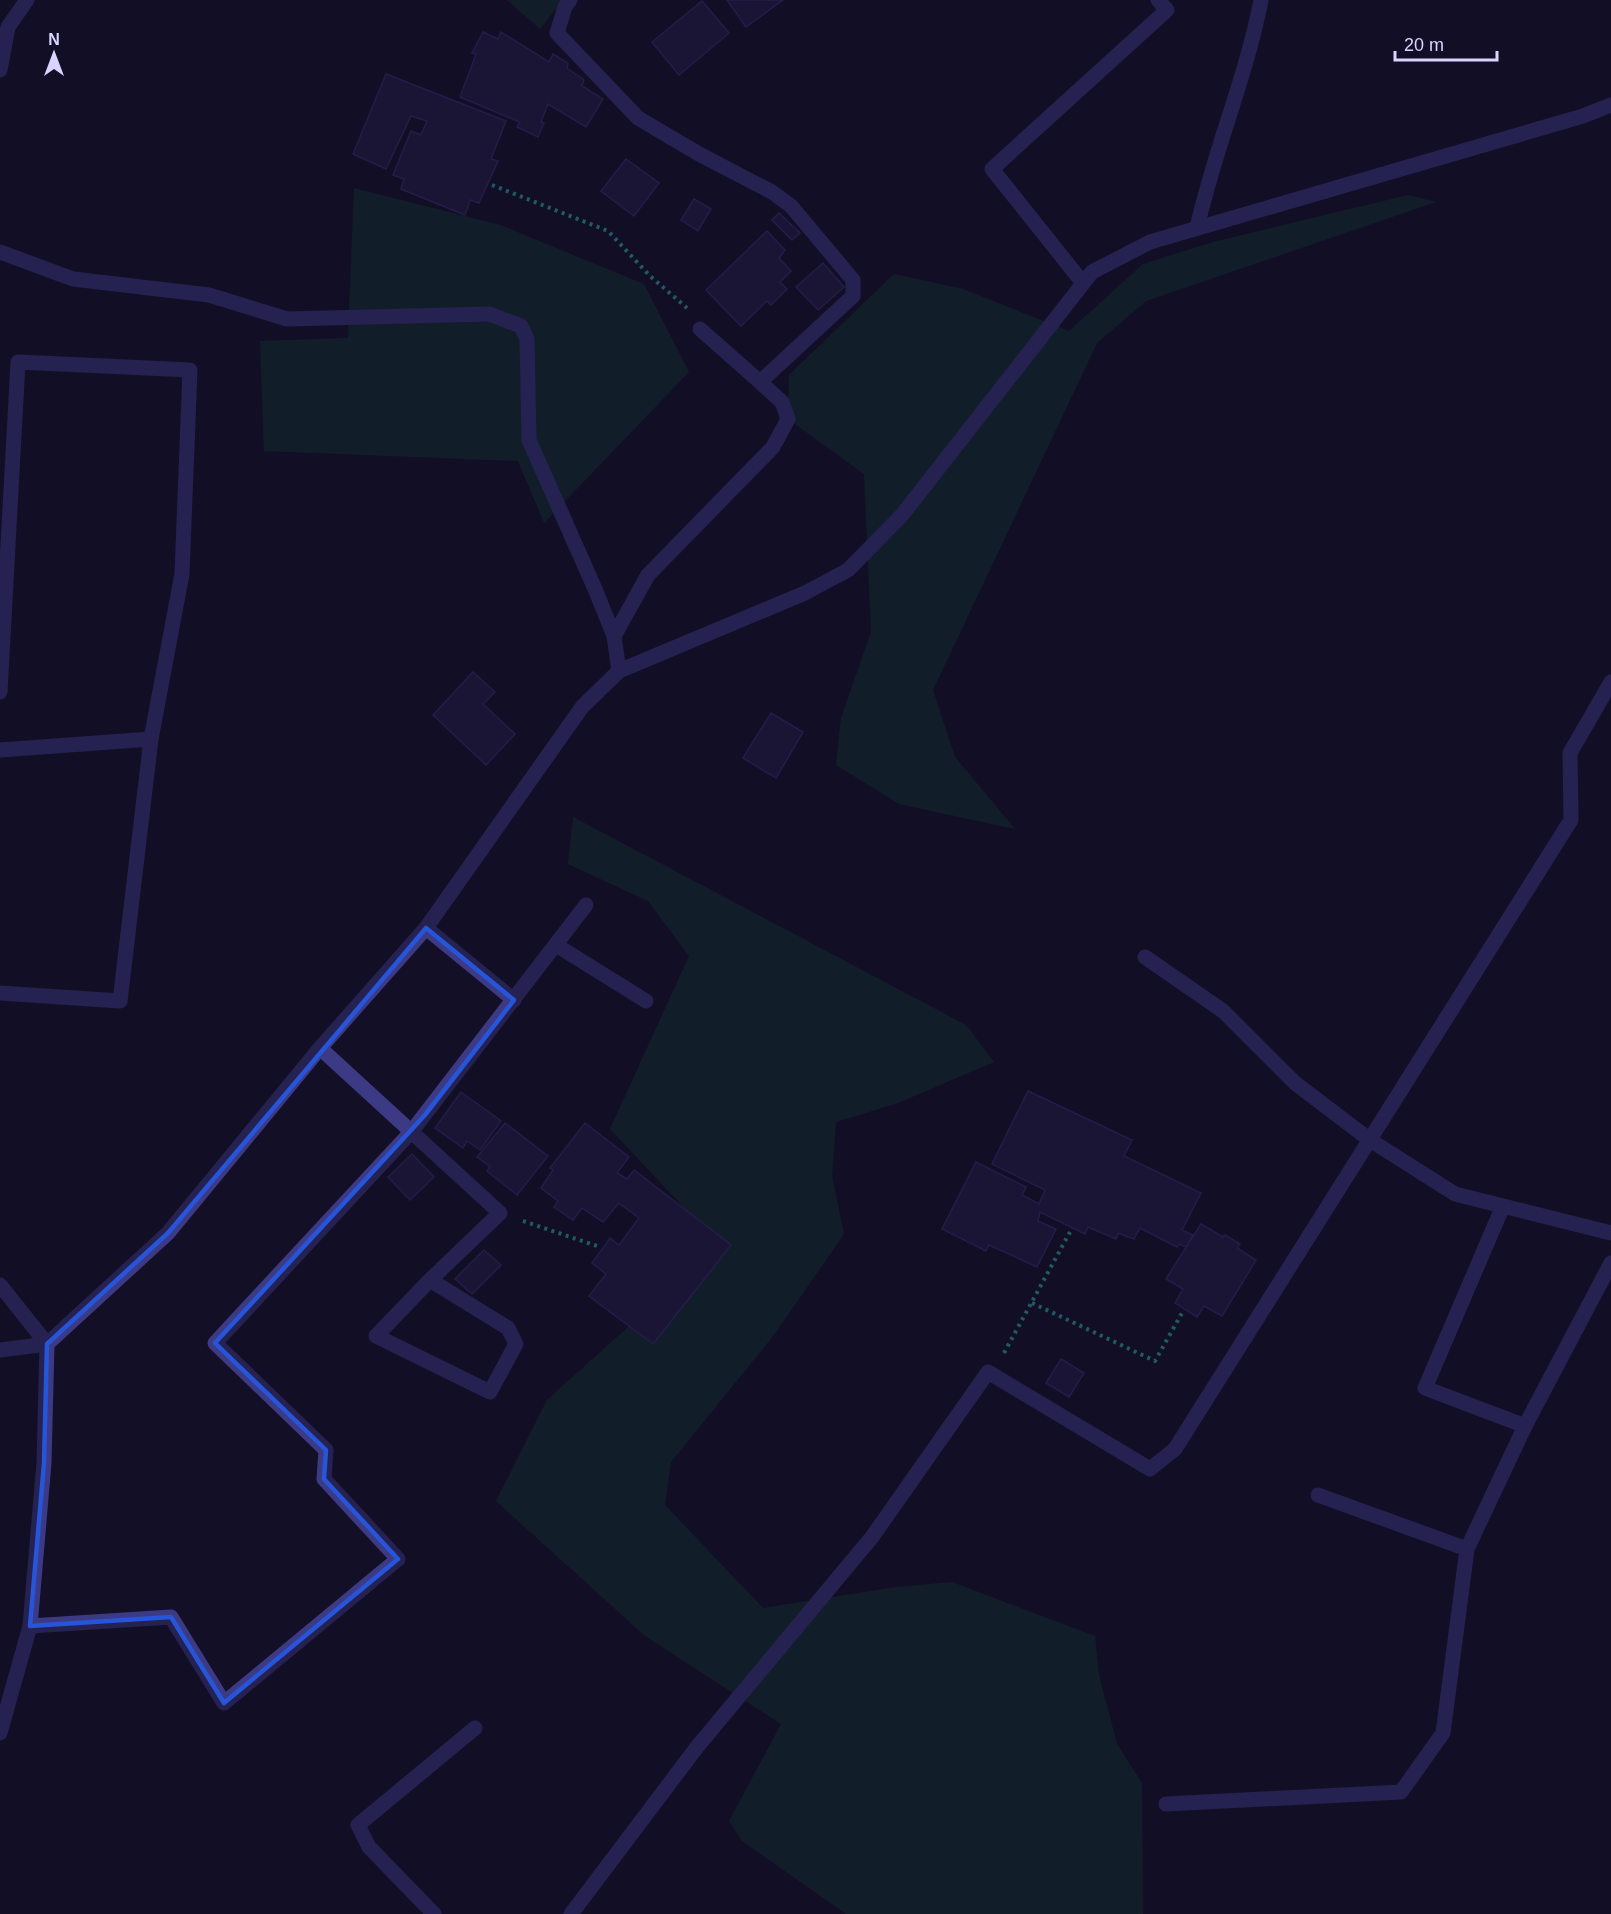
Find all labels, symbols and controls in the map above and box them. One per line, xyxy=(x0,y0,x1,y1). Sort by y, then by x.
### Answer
north arrow xyxy=(24,24,84,84)
scale bar xyxy=(1395,24,1497,62)
text: N xyxy=(48,31,60,48)
text: 20 m xyxy=(1404,35,1444,55)

